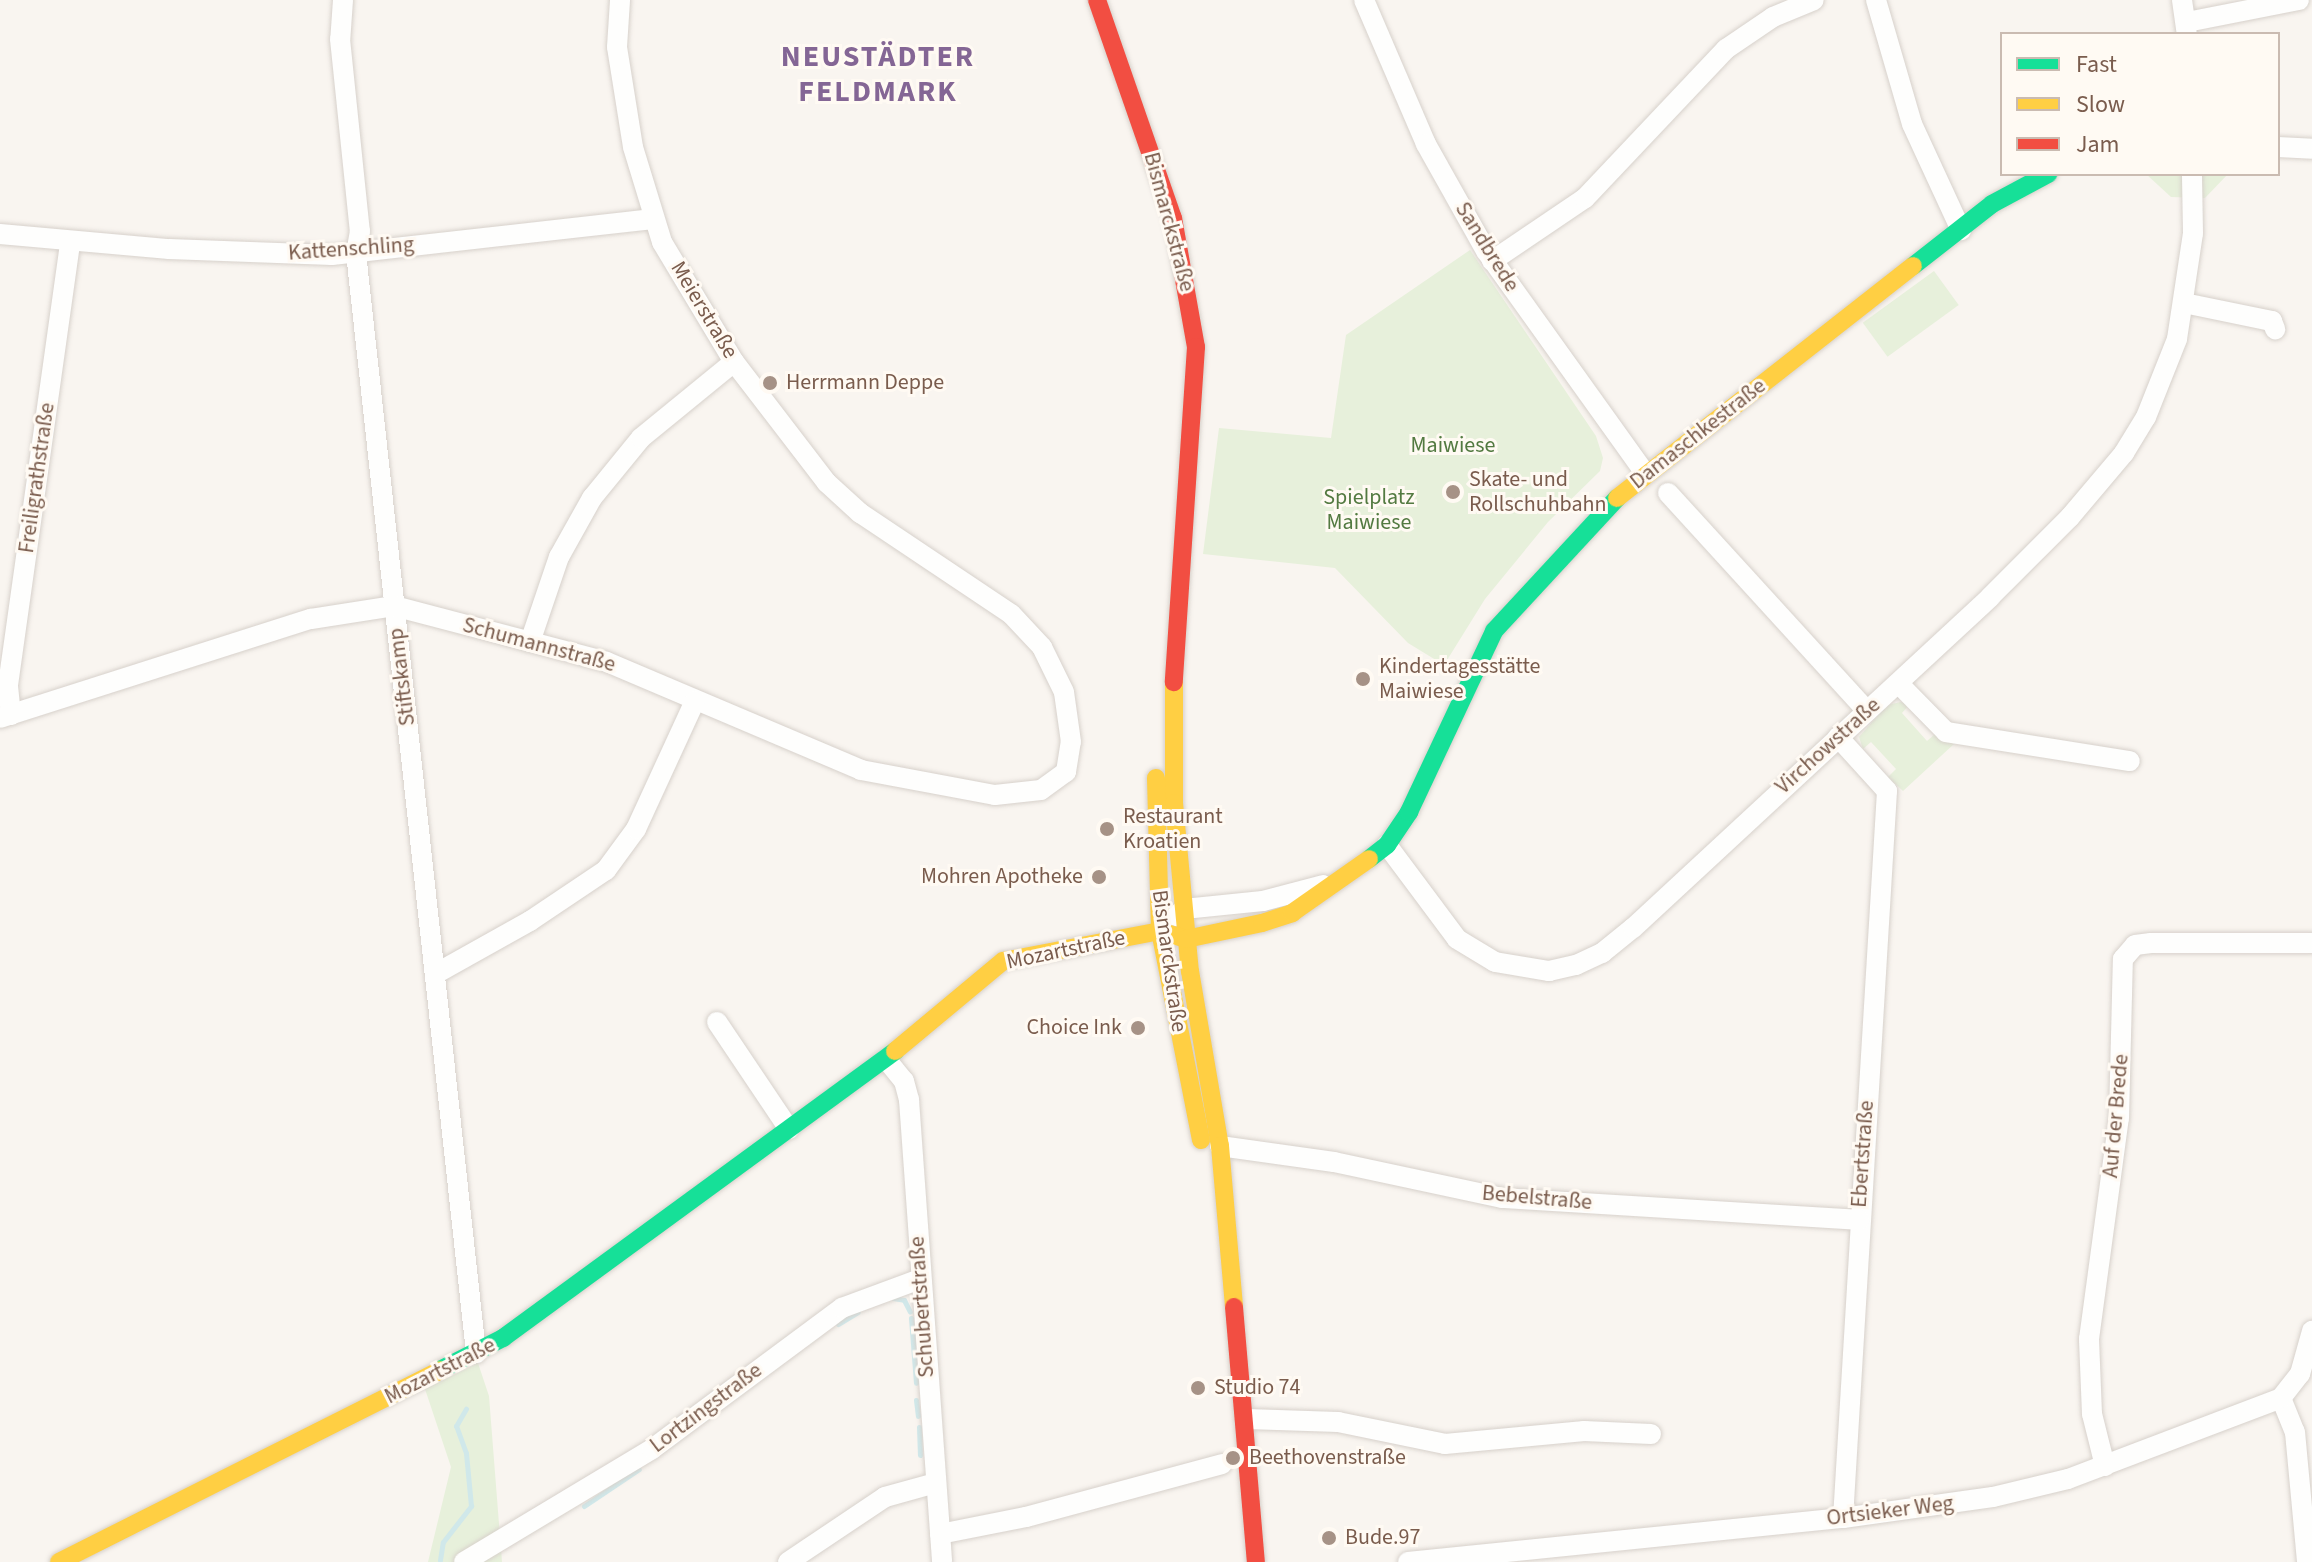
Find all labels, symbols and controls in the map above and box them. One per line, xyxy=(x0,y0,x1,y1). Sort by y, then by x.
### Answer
legend xyxy=(2000,32,2280,176)
district label: NEUSTÄDTER FELDMARK xyxy=(781,39,975,110)
text: Fast xyxy=(2076,47,2117,82)
text: Slow xyxy=(2076,87,2125,122)
text: Jam xyxy=(2076,127,2120,162)
street label: Bismarckstraße xyxy=(1138,149,1200,295)
street label: Sandbrede xyxy=(1449,197,1525,297)
street label: Kattenschling xyxy=(287,231,415,267)
street label: Meierstraße xyxy=(665,257,743,363)
place label: Herrmann Deppe xyxy=(786,370,944,396)
street label: Damaschkestraße xyxy=(1625,373,1771,495)
marker: Herrmann Deppe xyxy=(761,374,779,392)
street label: Freiligrathstraße xyxy=(13,401,61,555)
park label: Maiwiese xyxy=(1411,433,1495,459)
place label: Skate- und Rollschuhbahn xyxy=(1469,466,1607,518)
marker: Skate- und Rollschuhbahn xyxy=(1444,483,1462,501)
park label: Spielplatz Maiwiese xyxy=(1323,484,1415,536)
street label: Schumannstraße xyxy=(460,612,618,678)
street label: Stiftskamp xyxy=(383,627,421,727)
place label: Kindertagesstätte Maiwiese xyxy=(1379,653,1540,704)
marker: Kindertagesstätte Maiwiese xyxy=(1354,670,1372,688)
street label: Virchowstraße xyxy=(1770,692,1886,800)
place label: Restaurant Kroatien xyxy=(1123,803,1223,854)
marker: Restaurant Kroatien xyxy=(1098,820,1116,838)
place label: Mohren Apotheke xyxy=(921,864,1083,890)
marker: Mohren Apotheke xyxy=(1090,868,1108,886)
street label: Bismarckstraße xyxy=(1146,888,1192,1034)
street label: Mozartstraße xyxy=(1004,925,1128,975)
place label: Choice Ink xyxy=(1027,1015,1122,1041)
marker: Choice Ink xyxy=(1129,1019,1147,1037)
street label: Auf der Brede xyxy=(2097,1053,2135,1179)
street label: Ebertstraße xyxy=(1846,1099,1880,1209)
street label: Bebelstraße xyxy=(1481,1180,1593,1216)
street label: Schubertstraße xyxy=(904,1235,940,1379)
street label: Mozartstraße xyxy=(380,1332,500,1410)
street label: Lortzingstraße xyxy=(645,1357,767,1459)
place label: Studio 74 xyxy=(1214,1375,1300,1401)
marker: Studio 74 xyxy=(1189,1379,1207,1397)
place label: Beethovenstraße xyxy=(1249,1445,1406,1471)
marker: Beethovenstraße xyxy=(1224,1449,1242,1467)
street label: Ortsieker Weg xyxy=(1825,1490,1955,1532)
place label: Bude.97 xyxy=(1345,1525,1420,1551)
marker: Bude.97 xyxy=(1320,1529,1338,1547)

